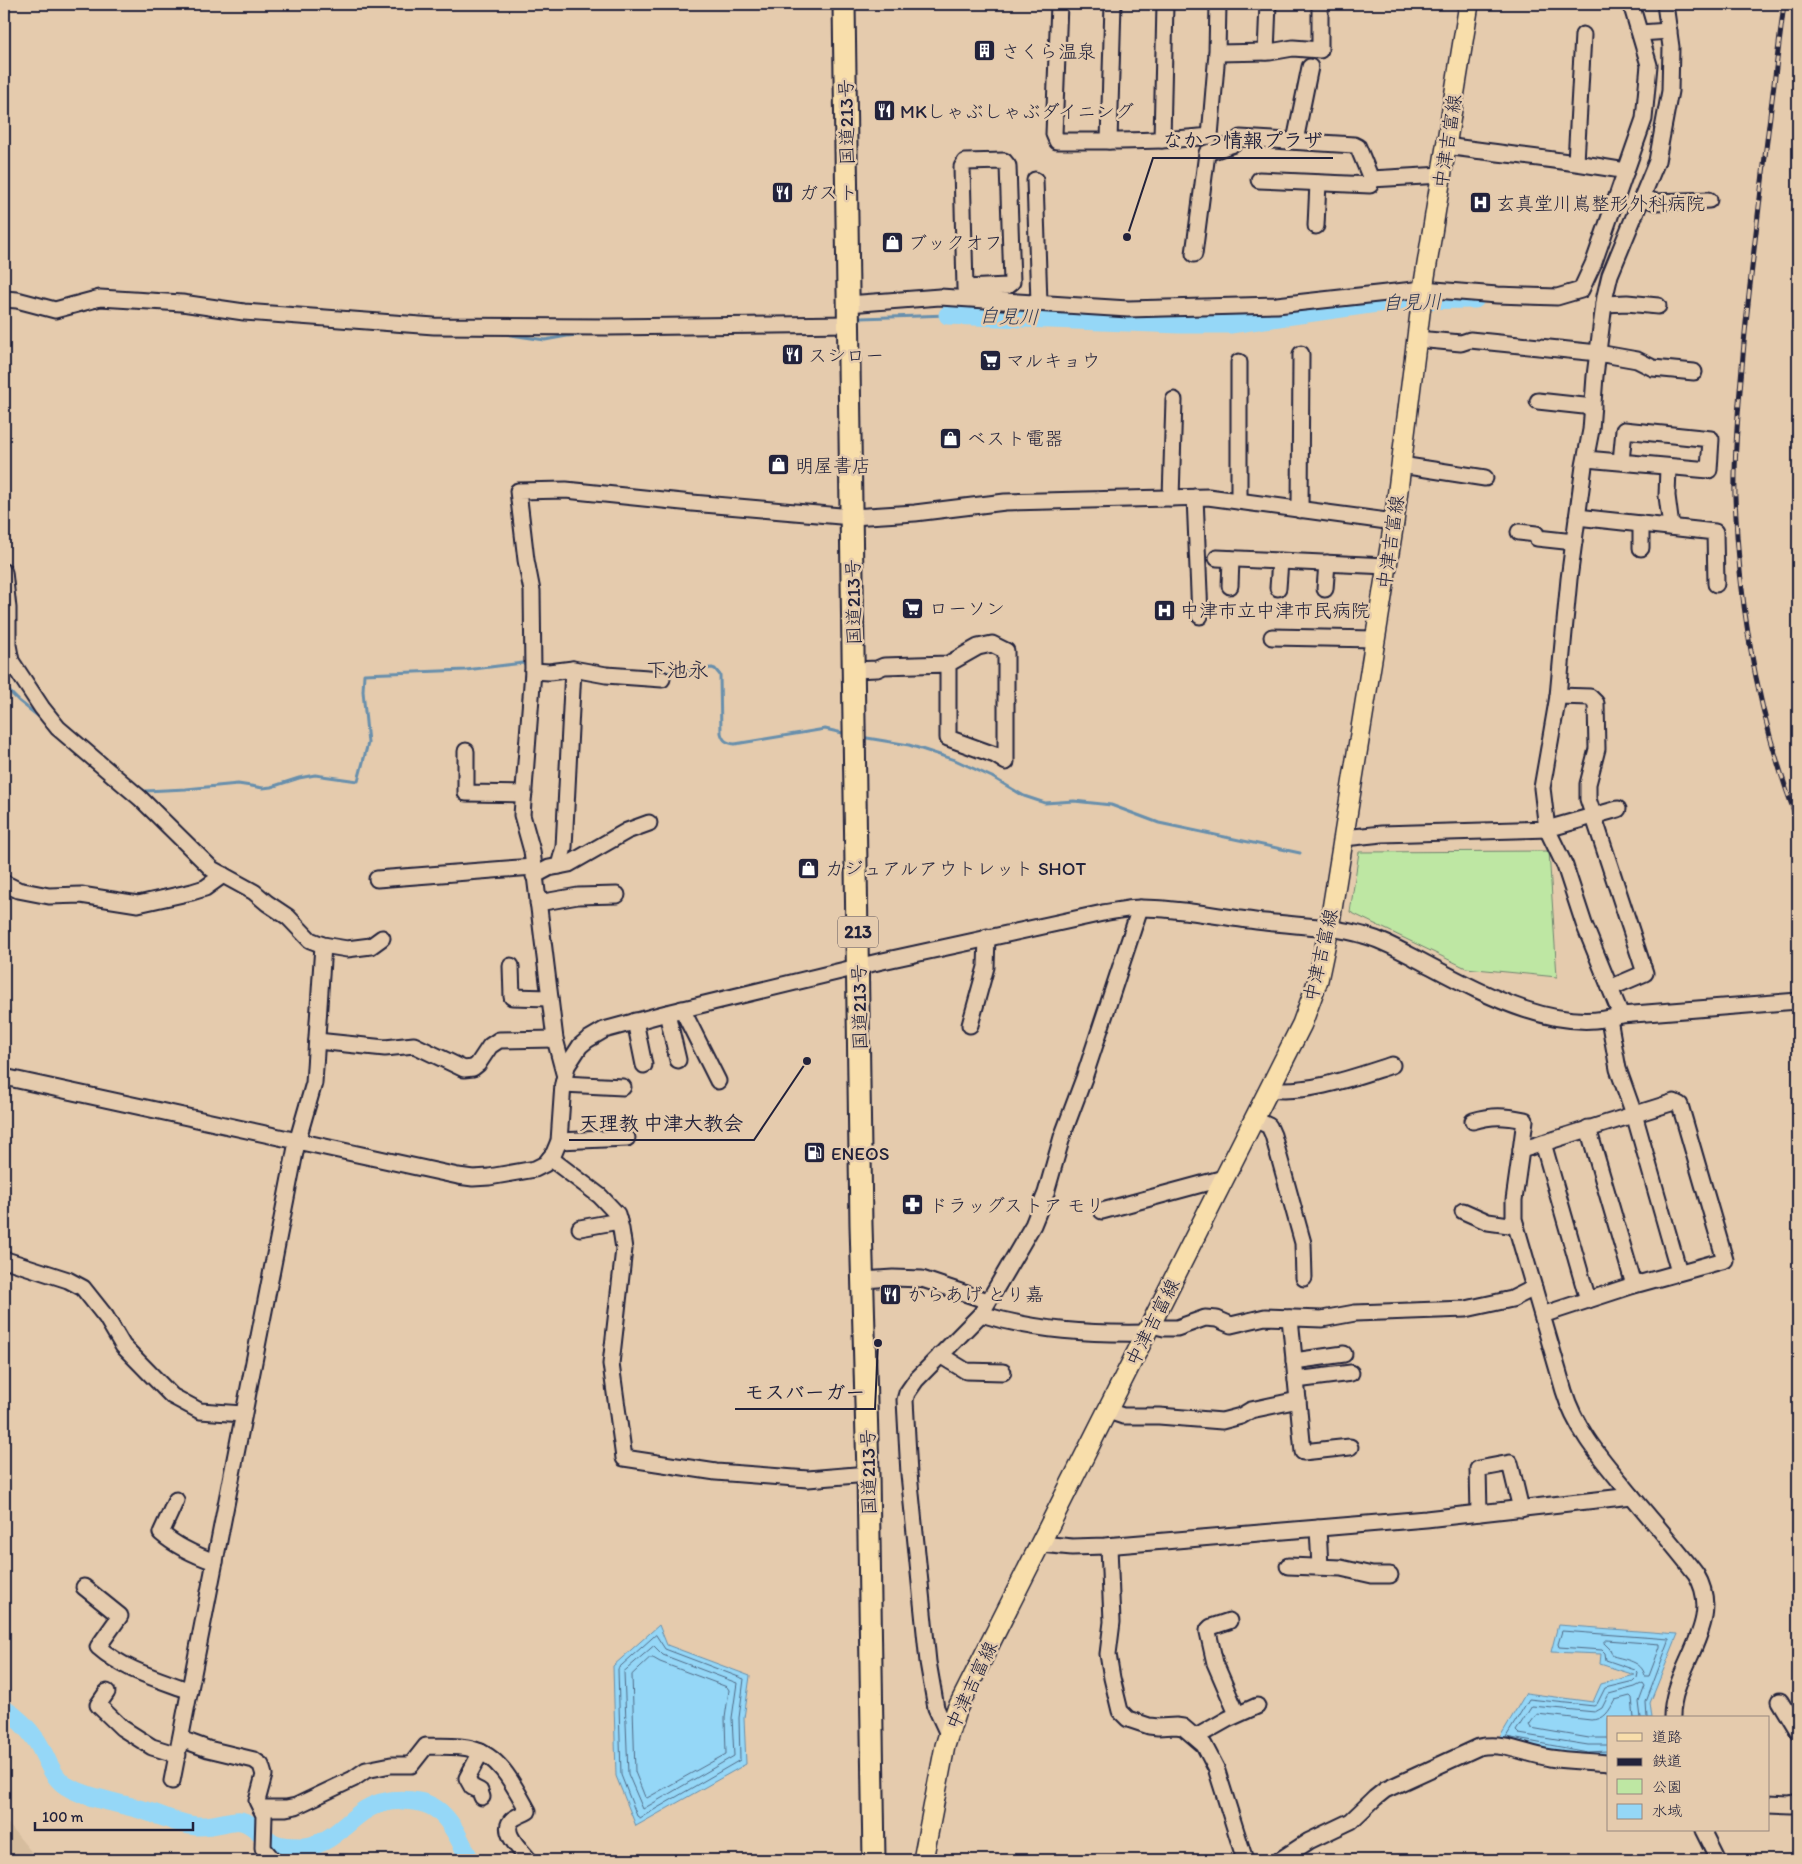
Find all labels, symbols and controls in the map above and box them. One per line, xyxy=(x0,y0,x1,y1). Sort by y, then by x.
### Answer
building icon: さくら温泉 xyxy=(973,39,997,63)
place label: さくら温泉 xyxy=(1001,40,1096,63)
street label: 国道213号 xyxy=(834,79,859,165)
street label: 中津吉富線 xyxy=(1429,92,1466,190)
restaurant icon: MKしゃぶしゃぶダイニング xyxy=(872,99,896,123)
place label: MKしゃぶしゃぶダイニング xyxy=(900,100,1134,123)
callout: なかつ情報プラザ xyxy=(1153,123,1333,158)
text: なかつ情報プラザ xyxy=(1163,128,1323,152)
restaurant icon: ガスト xyxy=(771,180,795,204)
place label: ガスト xyxy=(799,181,858,204)
hospital icon: 玄真堂川嶌整形外科病院 xyxy=(1468,191,1492,215)
place label: 玄真堂川嶌整形外科病院 xyxy=(1496,192,1705,215)
shop icon: ブックオフ xyxy=(880,230,904,254)
place label: ブックオフ xyxy=(908,231,1003,254)
water label: 自見川 xyxy=(1382,289,1442,315)
water label: 自見川 xyxy=(979,303,1039,329)
restaurant icon: スシロー xyxy=(780,343,804,367)
place label: スシロー xyxy=(808,344,884,367)
supermarket icon: マルキョウ xyxy=(978,348,1002,372)
place label: マルキョウ xyxy=(1006,349,1101,372)
shop icon: ベスト電器 xyxy=(939,426,963,450)
place label: ベスト電器 xyxy=(967,427,1064,450)
shop icon: 明屋書店 xyxy=(767,453,791,477)
place label: 明屋書店 xyxy=(795,454,871,477)
street label: 中津吉富線 xyxy=(1372,493,1408,591)
street label: 国道213号 xyxy=(841,559,866,645)
supermarket icon: ローソン xyxy=(901,596,925,620)
place label: ローソン xyxy=(929,597,1005,620)
hospital icon: 中津市立中津市民病院 xyxy=(1152,598,1176,622)
place label: 中津市立中津市民病院 xyxy=(1180,599,1370,622)
district label: 下池永 xyxy=(646,657,709,682)
shop icon: カジュアルアウトレット SHOT xyxy=(797,856,821,880)
place label: カジュアルアウトレット SHOT xyxy=(825,857,1086,880)
street label: 中津吉富線 xyxy=(1299,906,1342,1004)
road number: 213 xyxy=(838,916,878,948)
street label: 国道213号 xyxy=(847,964,872,1050)
callout: 天理教 中津大教会 xyxy=(569,1105,754,1140)
text: 天理教 中津大教会 xyxy=(579,1111,743,1135)
fuel station icon: ENEOS xyxy=(803,1141,827,1165)
place label: ENEOS xyxy=(831,1142,889,1165)
pharmacy icon: ドラッグストア モリ xyxy=(901,1193,925,1217)
place label: ドラッグストア モリ xyxy=(929,1194,1105,1217)
street label: 中津吉富線 xyxy=(1121,1275,1184,1370)
restaurant icon: からあげ とり嘉 xyxy=(879,1282,903,1306)
place label: からあげ とり嘉 xyxy=(907,1283,1044,1306)
callout: モスバーガー xyxy=(735,1374,875,1409)
text: モスバーガー xyxy=(745,1380,865,1404)
street label: 国道213号 xyxy=(856,1429,881,1515)
street label: 中津吉富線 xyxy=(941,1637,1002,1733)
legend xyxy=(1607,1716,1770,1832)
text: 道路 xyxy=(1652,1728,1682,1746)
text: 鉄道 xyxy=(1652,1752,1682,1770)
text: 公園 xyxy=(1652,1778,1682,1796)
scale bar xyxy=(35,1799,192,1831)
text: 水域 xyxy=(1652,1802,1682,1820)
text: 100 m xyxy=(42,1808,84,1826)

